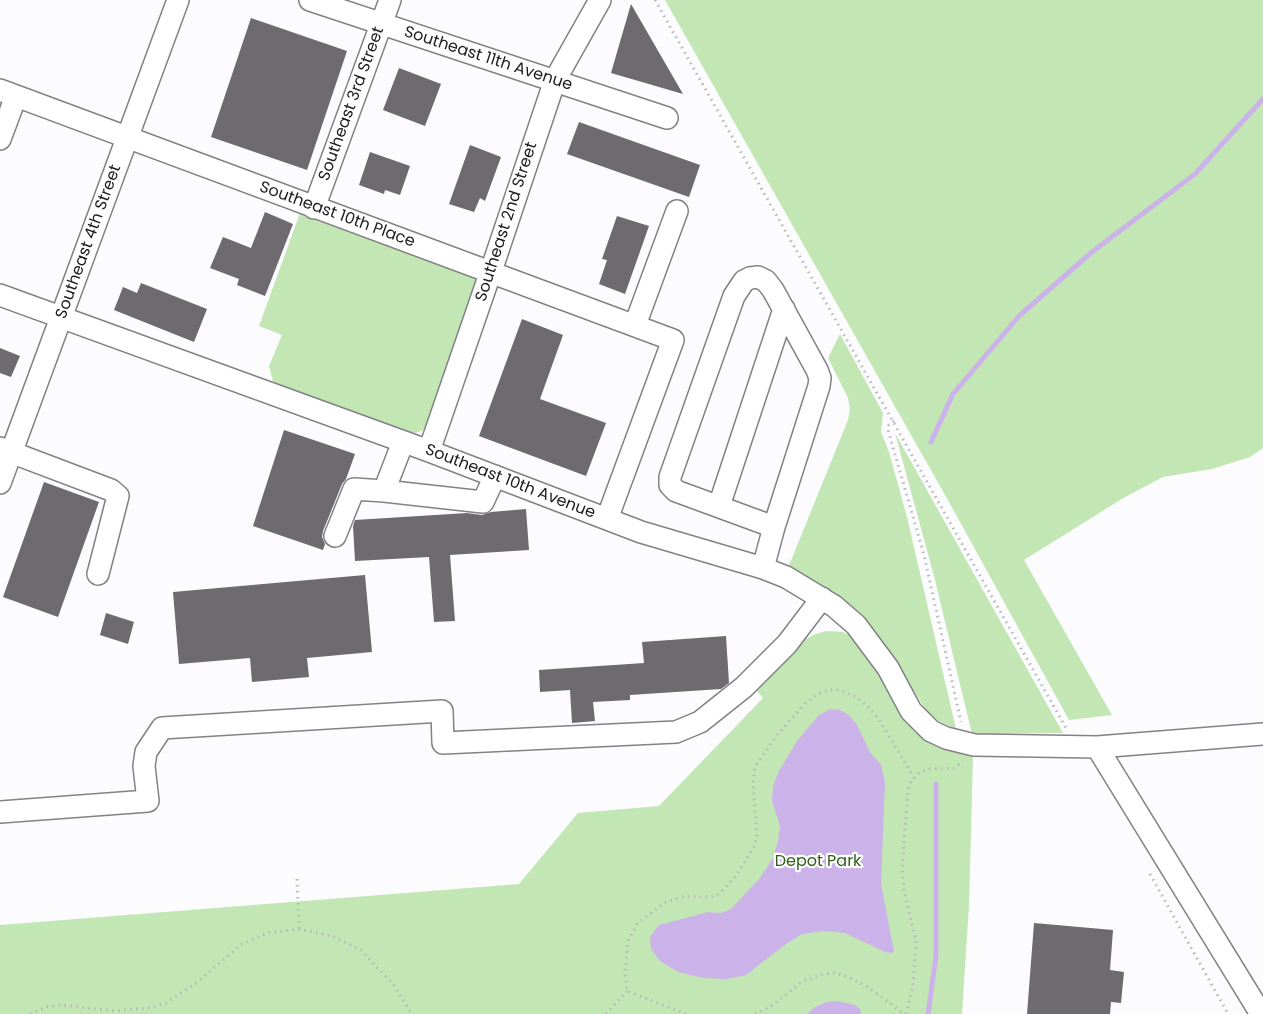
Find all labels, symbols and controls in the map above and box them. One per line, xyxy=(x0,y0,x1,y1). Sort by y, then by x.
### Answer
street label: Southeast 11th Avenue xyxy=(401,23,575,95)
street label: Southeast 3rd Street xyxy=(315,24,389,184)
street label: Southeast 2nd Street xyxy=(472,140,542,304)
street label: Southeast 4th Street xyxy=(52,162,126,322)
street label: Southeast 10th Place xyxy=(257,178,417,252)
street label: Southeast 10th Avenue xyxy=(422,441,598,523)
park label: Depot Park xyxy=(775,852,861,872)

